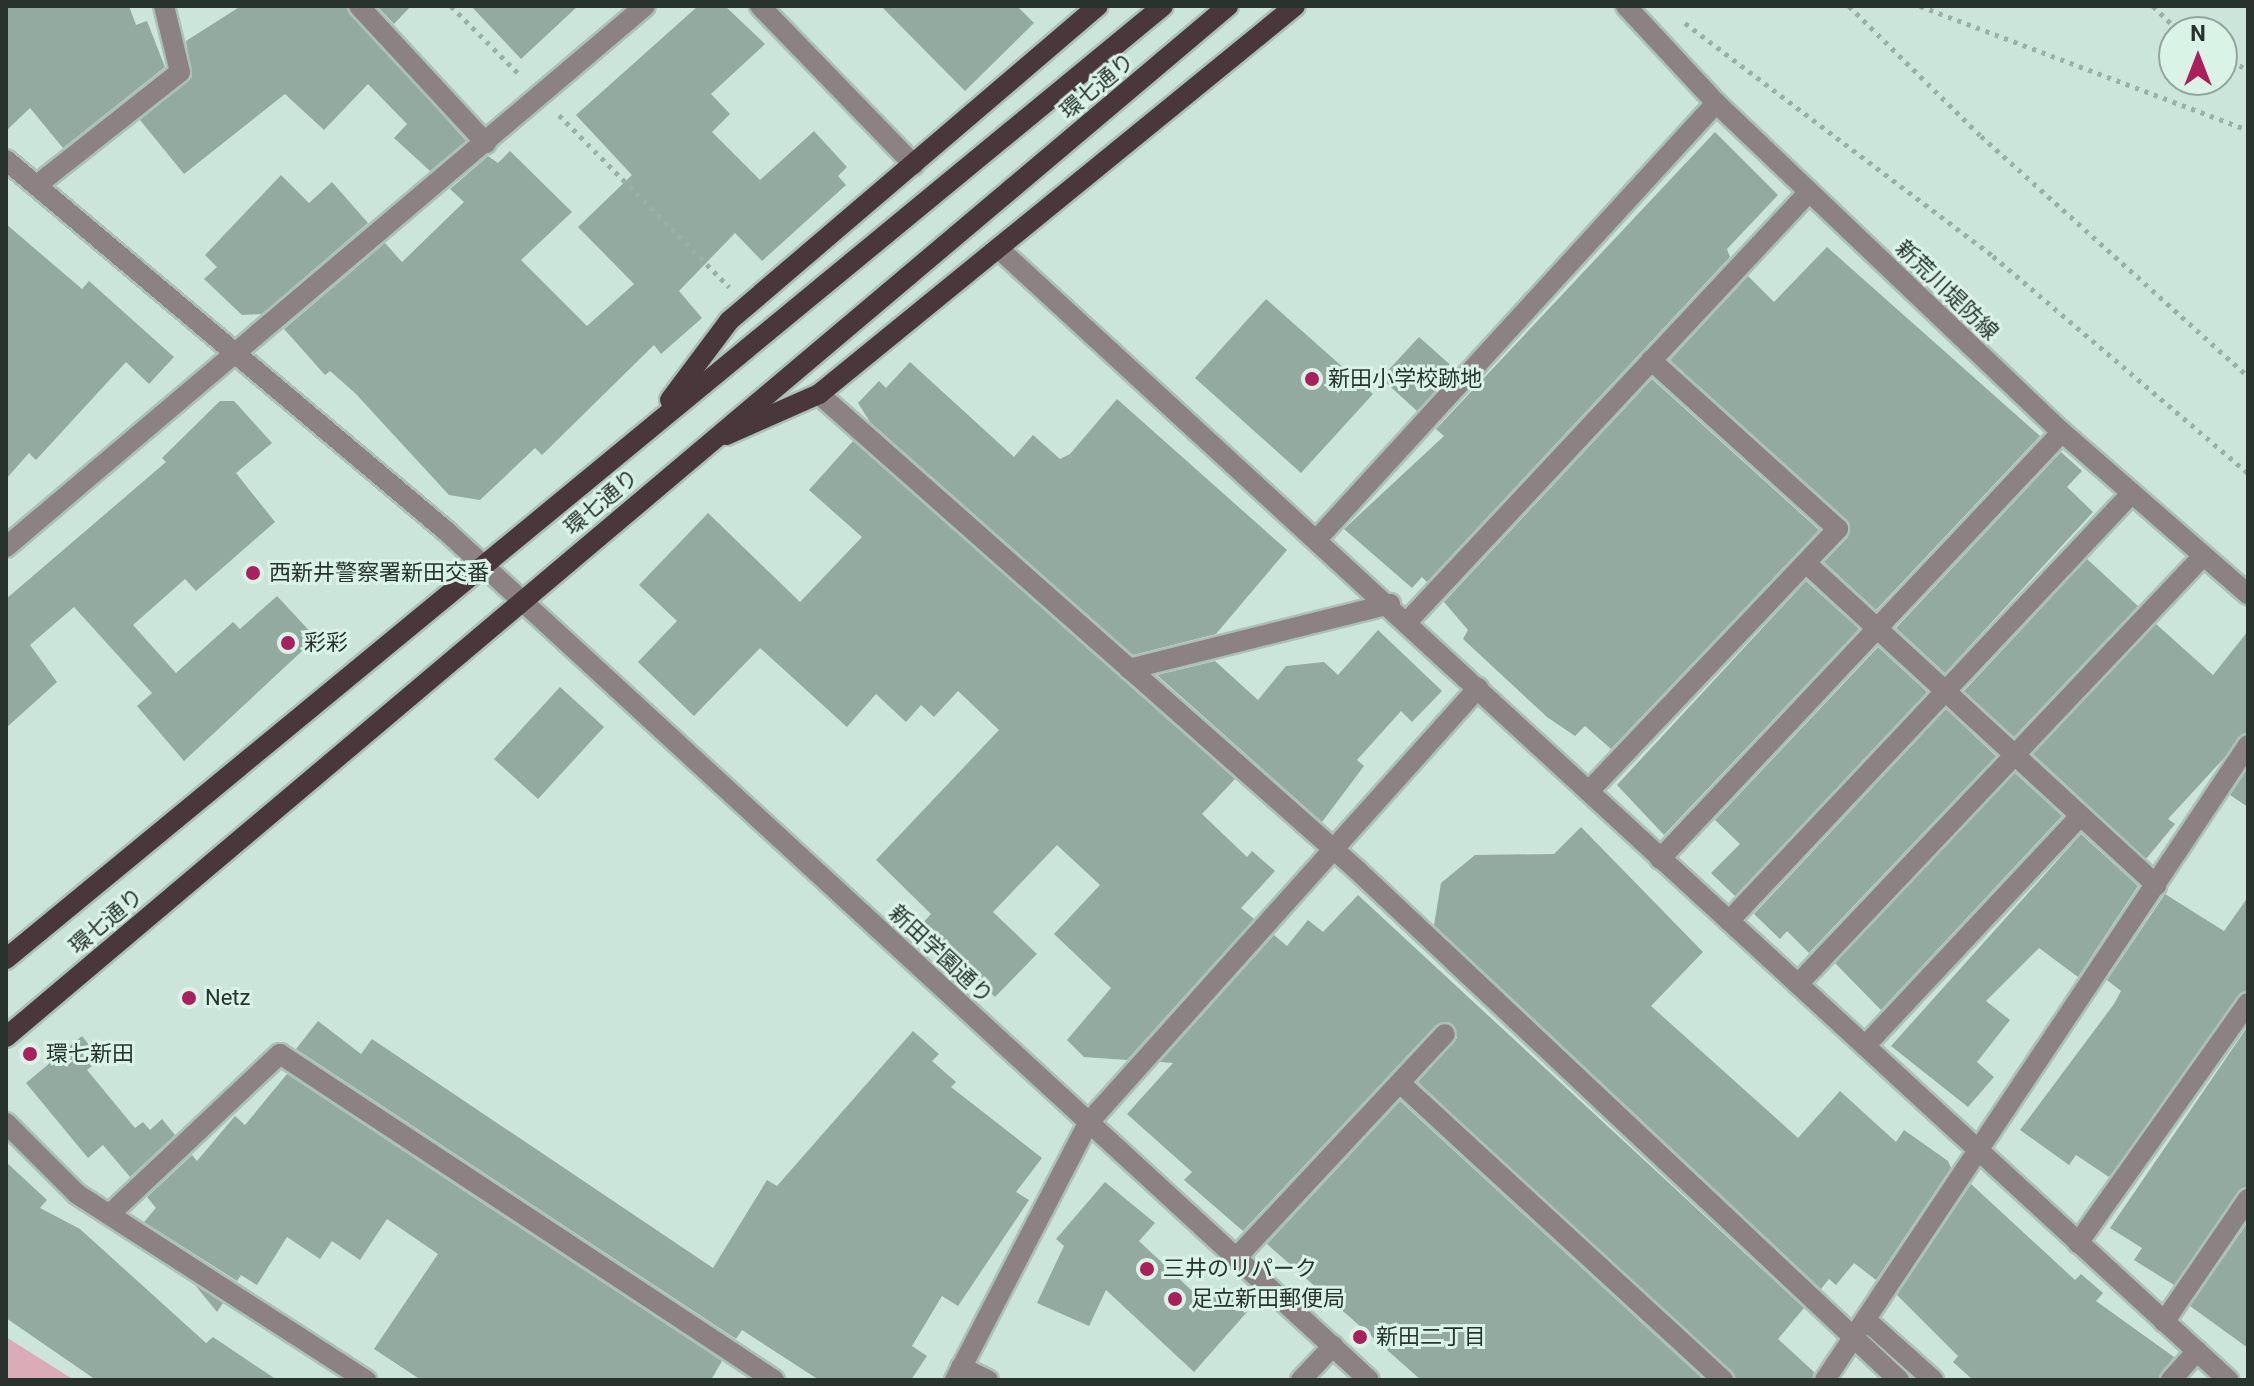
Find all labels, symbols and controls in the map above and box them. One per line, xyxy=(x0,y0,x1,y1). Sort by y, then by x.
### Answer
north arrow xyxy=(2158,16,2238,96)
text: N xyxy=(2190,21,2206,46)
street label: 環七通り xyxy=(1055,48,1139,124)
street label: 新荒川堤防線 xyxy=(1890,235,2004,345)
place label: 新田小学校跡地 xyxy=(1328,366,1482,392)
marker: 新田小学校跡地 xyxy=(1303,370,1321,388)
street label: 環七通り xyxy=(559,464,643,540)
place label: 西新井警察署新田交番 xyxy=(269,560,489,586)
marker: 西新井警察署新田交番 xyxy=(244,564,262,582)
place label: 彩彩 xyxy=(304,630,348,656)
marker: 彩彩 xyxy=(279,634,297,652)
street label: 環七通り xyxy=(64,883,148,959)
street label: 新田学園通り xyxy=(884,899,998,1009)
place label: Netz xyxy=(205,985,250,1011)
marker: Netz xyxy=(180,989,198,1007)
place label: 環七新田 xyxy=(46,1041,134,1067)
marker: 環七新田 xyxy=(21,1045,39,1063)
place label: 三井のリパーク xyxy=(1163,1256,1317,1282)
marker: 三井のリパーク xyxy=(1138,1260,1156,1278)
place label: 足立新田郵便局 xyxy=(1191,1286,1345,1312)
marker: 足立新田郵便局 xyxy=(1166,1290,1184,1308)
place label: 新田二丁目 xyxy=(1376,1324,1486,1350)
marker: 新田二丁目 xyxy=(1351,1328,1369,1346)

